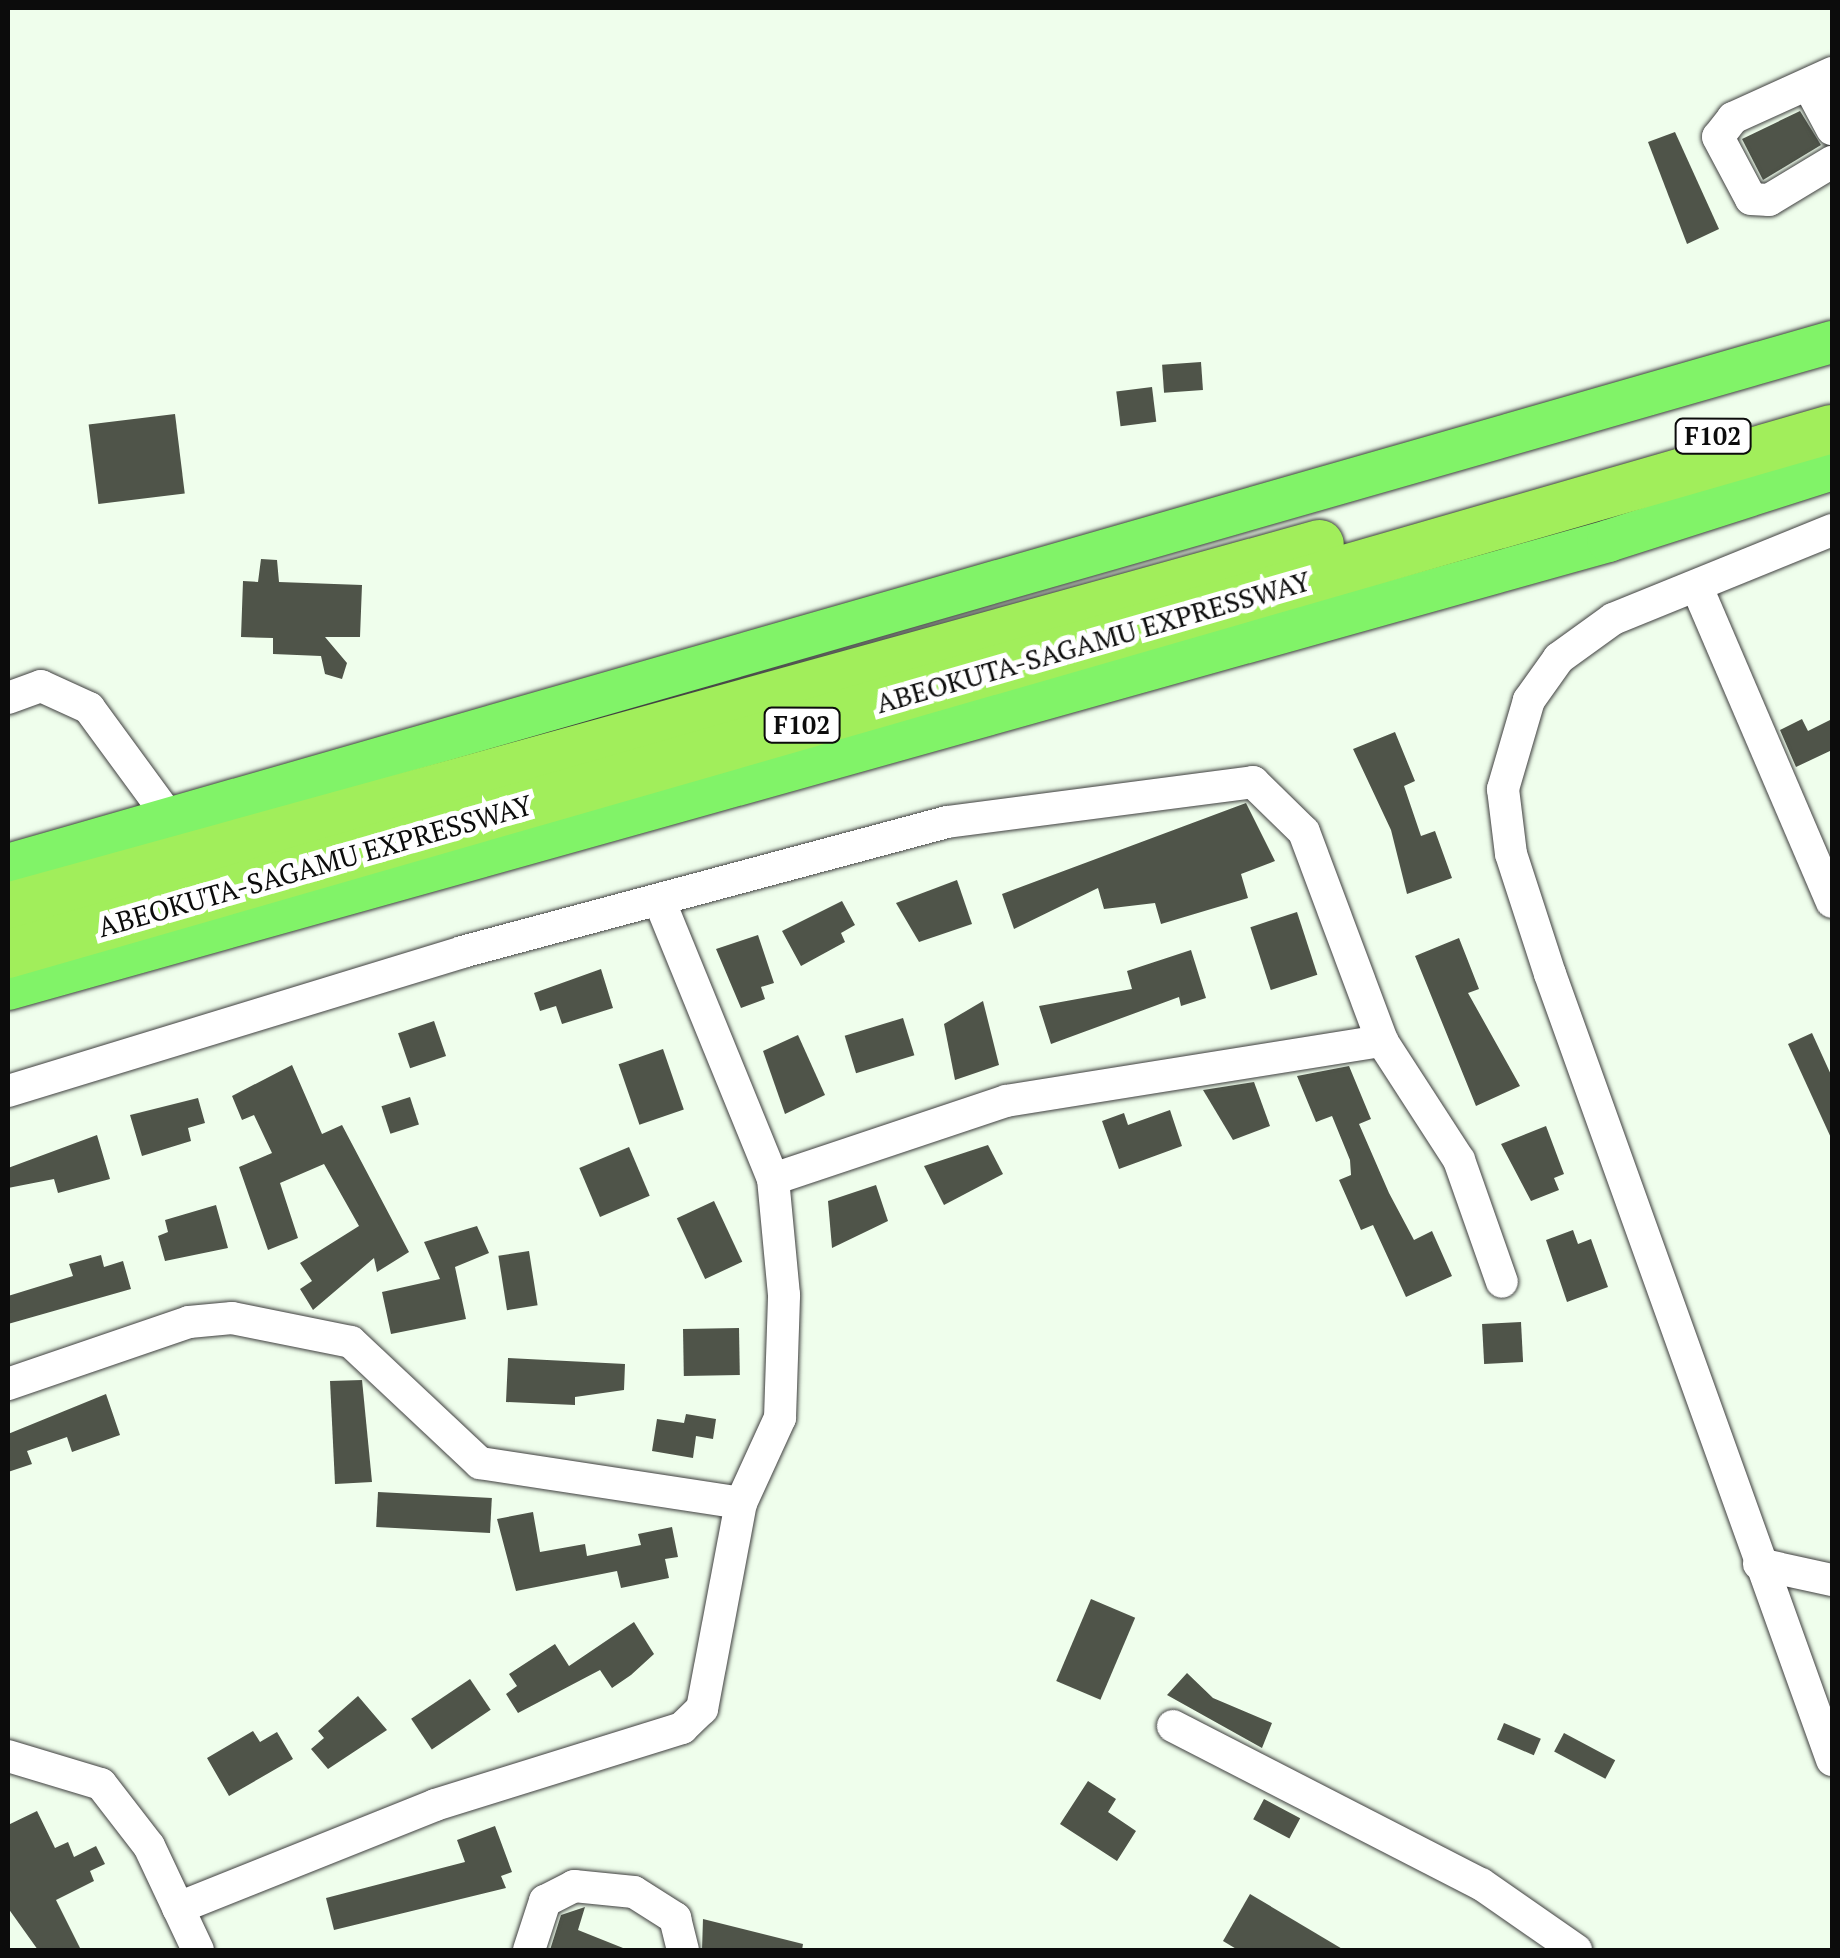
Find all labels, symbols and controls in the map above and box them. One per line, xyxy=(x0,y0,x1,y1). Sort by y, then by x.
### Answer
road number: F102 xyxy=(1673,416,1753,456)
street label: ABEOKUTA-SAGAMU EXPRESSWAY xyxy=(872,564,1314,720)
road number: F102 xyxy=(762,705,842,745)
street label: ABEOKUTA-SAGAMU EXPRESSWAY xyxy=(94,788,536,944)

